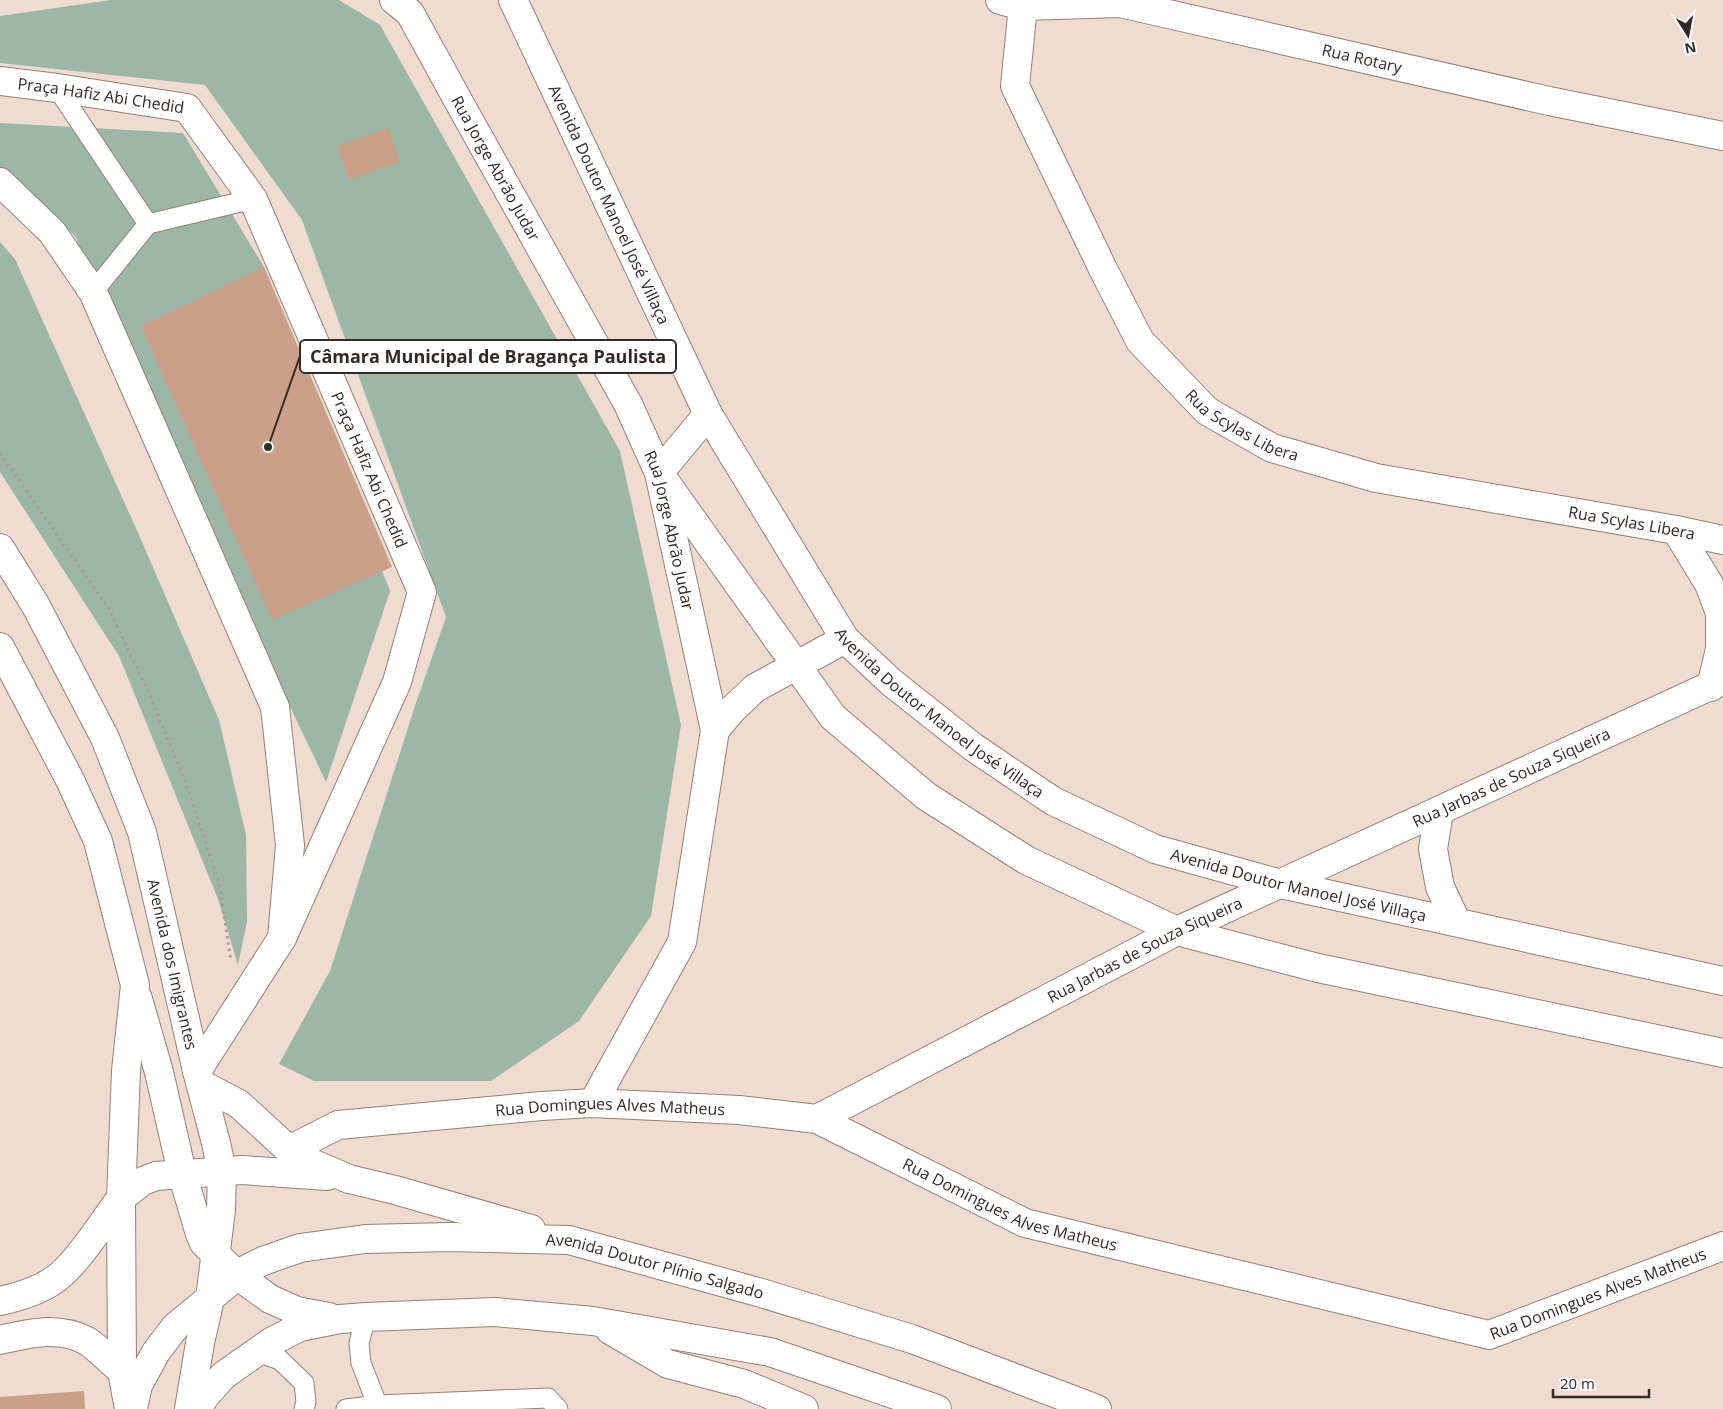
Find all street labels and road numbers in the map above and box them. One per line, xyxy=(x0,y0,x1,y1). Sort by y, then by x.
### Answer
street label: Rua Rotary xyxy=(1320,38,1405,78)
street label: Praça Hafiz Abi Chedid xyxy=(16,72,186,118)
street label: Avenida Doutor Manoel José Villaça xyxy=(543,81,675,328)
street label: Rua Jorge Abrão Judar xyxy=(446,92,546,245)
street label: Rua Scylas Libera xyxy=(1181,384,1301,466)
street label: Praça Hafiz Abi Chedid xyxy=(326,388,413,551)
street label: Rua Jorge Abrão Judar xyxy=(639,447,700,612)
street label: Rua Scylas Libera xyxy=(1567,501,1697,545)
street label: Avenida Doutor Manoel José Villaça xyxy=(830,624,1048,803)
street label: Rua Jarbas de Souza Siqueira xyxy=(1409,722,1614,832)
street label: Avenida Doutor Manoel José Villaça xyxy=(1168,843,1429,927)
street label: Avenida dos Imigrantes xyxy=(142,877,203,1052)
street label: Rua Jarbas de Souza Siqueira xyxy=(1043,892,1246,1008)
street label: Rua Domingues Alves Matheus xyxy=(494,1092,725,1121)
street label: Rua Domingues Alves Matheus xyxy=(899,1153,1120,1256)
street label: Avenida Doutor Plínio Salgado xyxy=(545,1228,767,1304)
street label: Rua Domingues Alves Matheus xyxy=(1486,1242,1709,1345)

